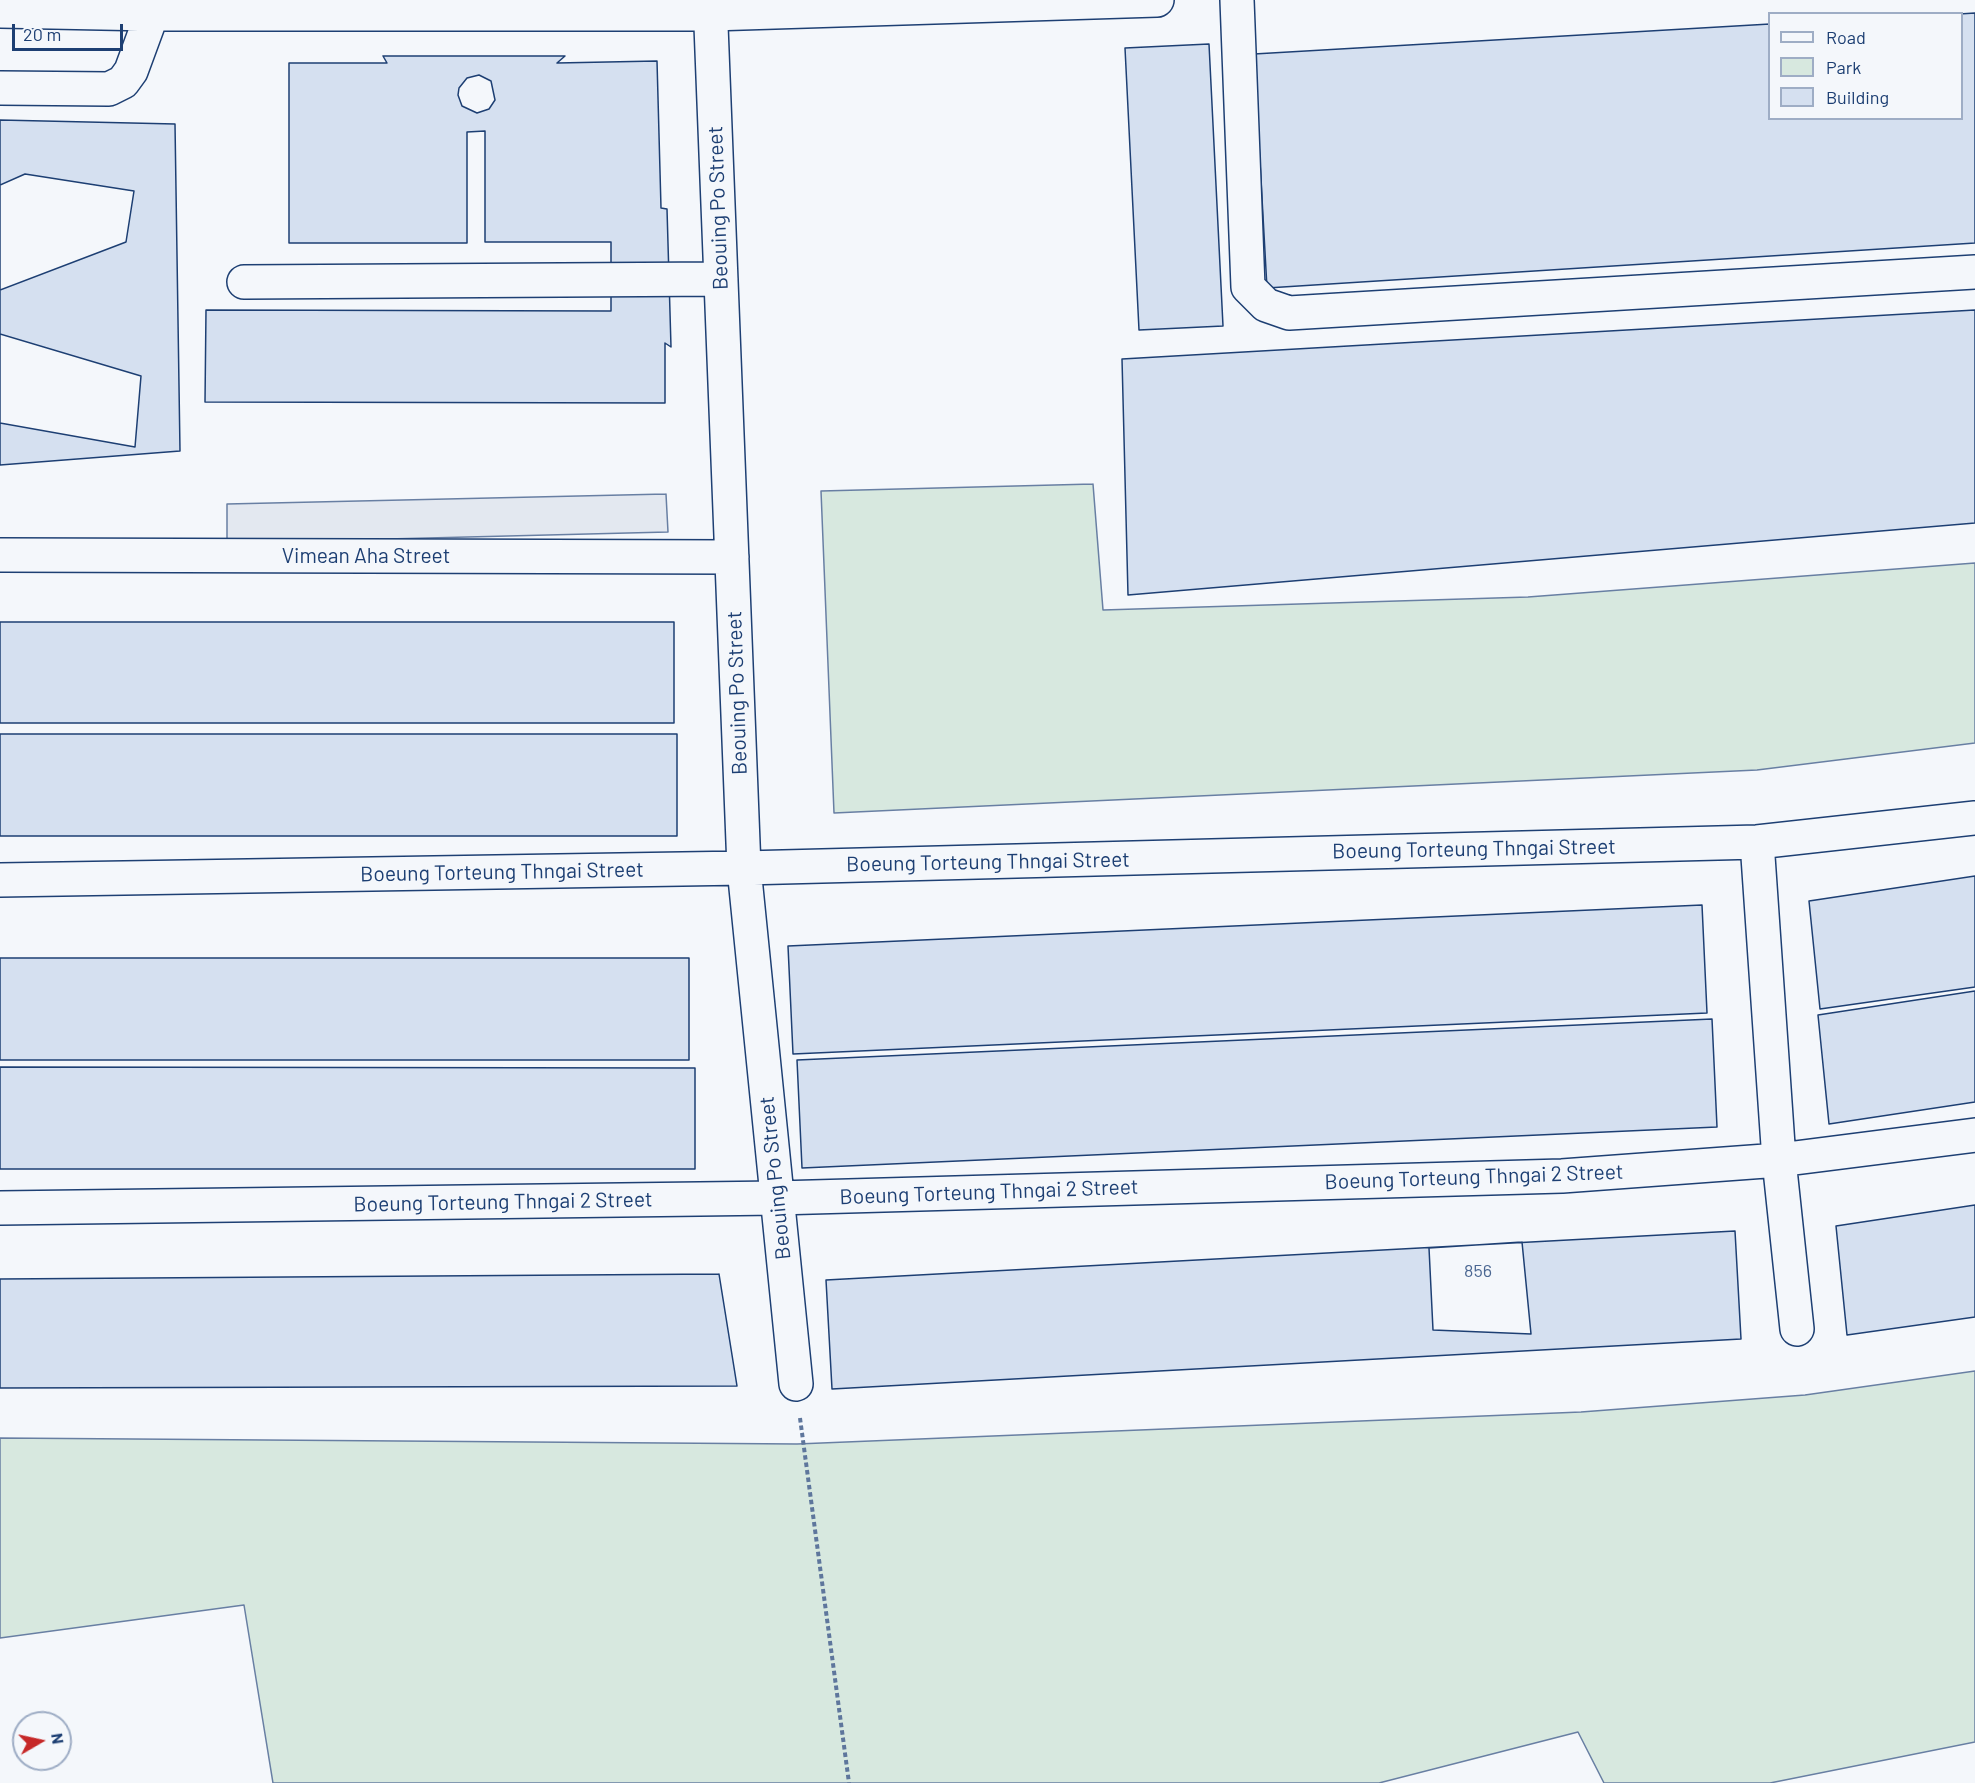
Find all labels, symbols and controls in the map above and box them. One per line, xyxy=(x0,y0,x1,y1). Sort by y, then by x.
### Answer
scale bar xyxy=(15,12,126,50)
legend xyxy=(1768,12,1963,120)
text: 20 m xyxy=(23,23,61,45)
text: Road xyxy=(1826,26,1866,48)
text: Park xyxy=(1826,56,1861,78)
text: Building xyxy=(1826,86,1889,108)
street label: Beouing Po Street xyxy=(703,126,733,290)
street label: Vimean Aha Street xyxy=(282,543,450,569)
street label: Beouing Po Street xyxy=(722,611,752,775)
street label: Boeung Torteung Thngai Street xyxy=(1332,834,1616,864)
street label: Boeung Torteung Thngai Street xyxy=(846,847,1130,877)
street label: Boeung Torteung Thngai Street xyxy=(360,857,644,887)
street label: Beouing Po Street xyxy=(754,1095,796,1261)
street label: Boeung Torteung Thngai 2 Street xyxy=(1324,1159,1624,1195)
street label: Boeung Torteung Thngai 2 Street xyxy=(839,1174,1139,1210)
street label: Boeung Torteung Thngai 2 Street xyxy=(353,1187,653,1217)
house number: 856 xyxy=(1464,1260,1492,1282)
north arrow xyxy=(12,1711,72,1771)
text: N xyxy=(48,1732,69,1745)

